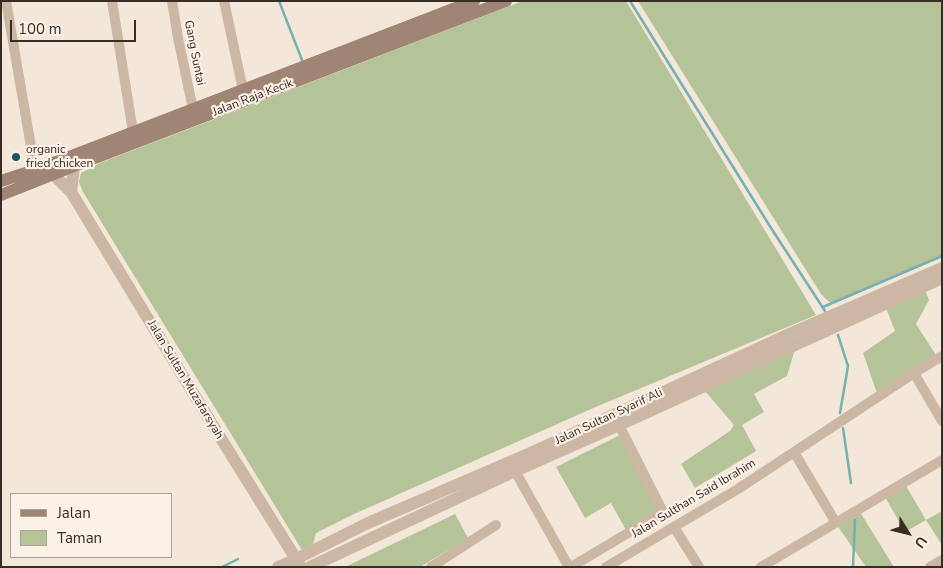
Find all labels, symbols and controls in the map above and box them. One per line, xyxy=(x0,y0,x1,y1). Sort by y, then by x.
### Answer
scale bar xyxy=(12,10,139,42)
text: 100 m xyxy=(18,19,62,39)
street label: Gang Suntai xyxy=(181,19,207,87)
street label: Jalan Raja Kecik xyxy=(211,76,295,120)
place label: organic fried chicken xyxy=(26,143,93,171)
marker: organic fried chicken xyxy=(10,151,22,163)
street label: Jalan Sultan Muzafarsyah xyxy=(144,318,226,442)
street label: Jalan Sultan Syarif Ali xyxy=(553,386,665,448)
street label: Jalan Sulthan Said Ibrahim xyxy=(629,456,759,542)
legend xyxy=(10,493,172,558)
text: Jalan xyxy=(57,503,91,523)
north arrow xyxy=(883,508,933,558)
text: Taman xyxy=(57,528,102,548)
text: U xyxy=(910,532,931,552)

